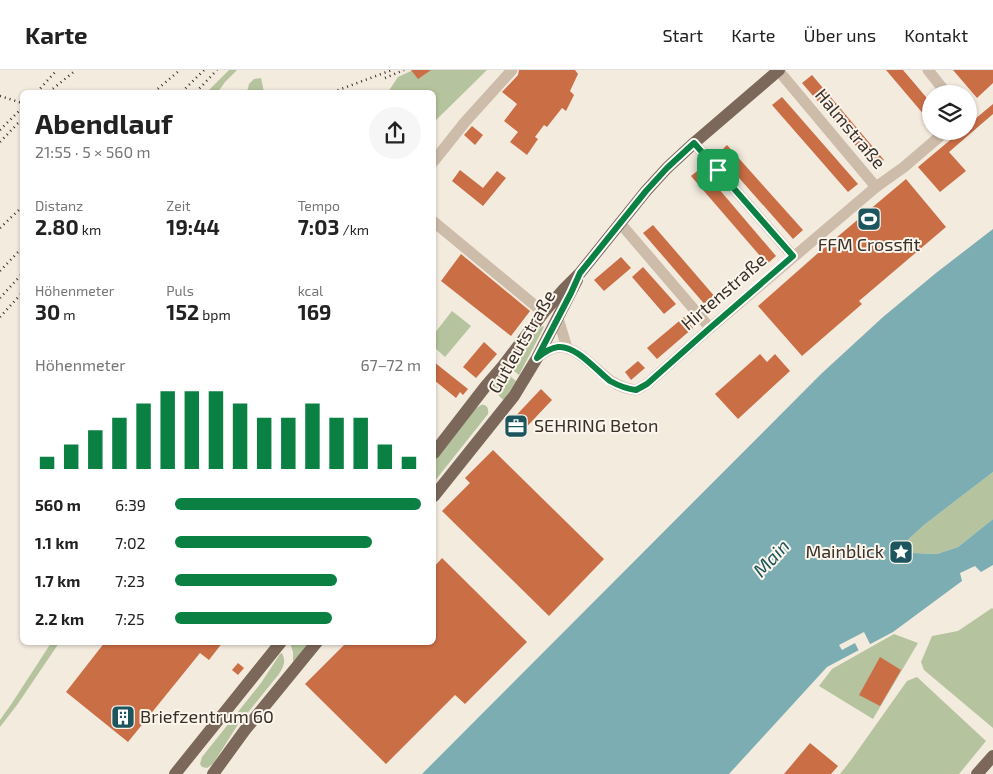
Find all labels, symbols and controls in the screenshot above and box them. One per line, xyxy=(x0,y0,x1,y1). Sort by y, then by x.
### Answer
text: Karte xyxy=(25,20,88,49)
text: Start xyxy=(662,24,703,46)
text: Karte xyxy=(731,24,776,46)
text: Über uns xyxy=(804,24,876,46)
text: Kontakt xyxy=(904,24,968,46)
street label: Halmstraße xyxy=(811,84,891,173)
map controls xyxy=(922,85,977,140)
button: layers xyxy=(922,85,977,140)
text: Abendlauf xyxy=(35,106,172,140)
button: share xyxy=(369,107,421,159)
text: 21:55 · 5 × 560 m xyxy=(35,142,151,161)
pin xyxy=(697,149,739,191)
icon: arrive xyxy=(704,156,732,184)
text: Distanz xyxy=(35,197,83,214)
text: Zeit xyxy=(166,197,191,214)
text: Tempo xyxy=(298,197,340,214)
sports icon: FFM Crossfit xyxy=(856,206,882,232)
text: 2.80 xyxy=(35,214,79,239)
text: 19:44 xyxy=(166,214,220,239)
text: 7:03 xyxy=(298,214,339,239)
text: km xyxy=(79,221,101,238)
text: /km xyxy=(339,221,369,238)
place label: FFM Crossfit xyxy=(818,233,921,255)
street label: Hirtenstraße xyxy=(676,248,770,334)
text: Höhenmeter xyxy=(35,282,114,299)
text: Puls xyxy=(166,282,194,299)
text: kcal xyxy=(298,282,323,299)
street label: Gutleutstraße xyxy=(483,286,560,397)
text: 30 xyxy=(35,299,60,324)
text: 152 xyxy=(166,299,199,324)
text: 169 xyxy=(298,299,332,324)
text: m xyxy=(60,306,76,323)
text: bpm xyxy=(199,306,231,323)
text: Höhenmeter xyxy=(35,355,126,374)
text: 67–72 m xyxy=(360,355,421,374)
office icon: SEHRING Beton xyxy=(503,413,529,439)
place label: SEHRING Beton xyxy=(534,414,658,436)
text: 560 m xyxy=(35,495,81,514)
text: 6:39 xyxy=(115,495,146,514)
text: 1.1 km xyxy=(35,533,79,552)
text: 7:02 xyxy=(115,533,146,552)
water label: Main xyxy=(747,534,794,581)
place icon: Mainblick xyxy=(888,539,914,565)
place label: Mainblick xyxy=(805,540,884,562)
text: 1.7 km xyxy=(35,571,80,590)
text: 7:23 xyxy=(115,571,145,590)
text: 2.2 km xyxy=(35,609,84,628)
text: 7:25 xyxy=(115,609,145,628)
building icon: Briefzentrum 60 xyxy=(110,704,136,730)
place label: Briefzentrum 60 xyxy=(140,705,274,727)

